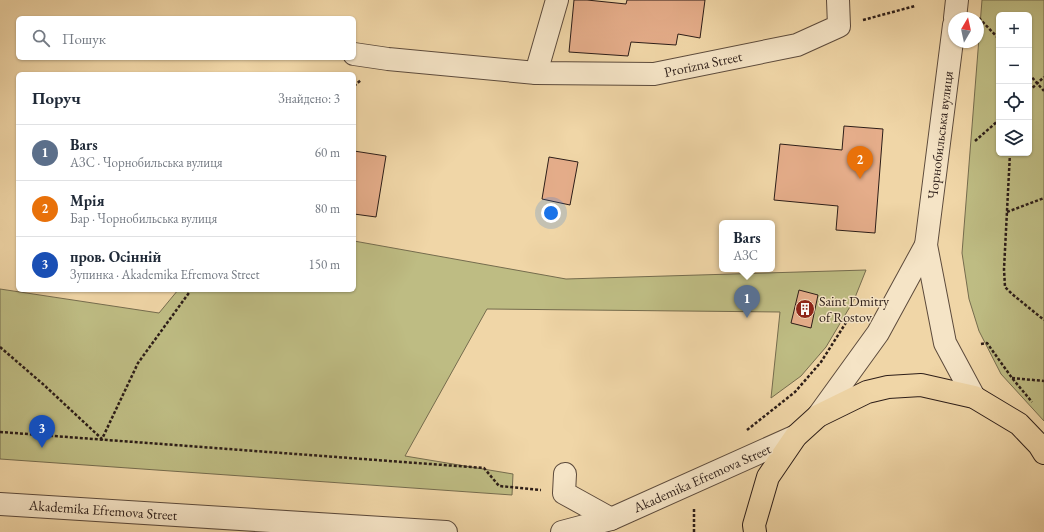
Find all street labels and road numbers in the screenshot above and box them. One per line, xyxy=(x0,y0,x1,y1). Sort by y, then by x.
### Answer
street label: Prorizna Street xyxy=(662,47,744,81)
street label: Чорнобильська вулиця xyxy=(923,70,957,200)
street label: Akademika Efremova Street xyxy=(629,439,774,517)
street label: Akademika Efremova Street xyxy=(27,496,178,524)

